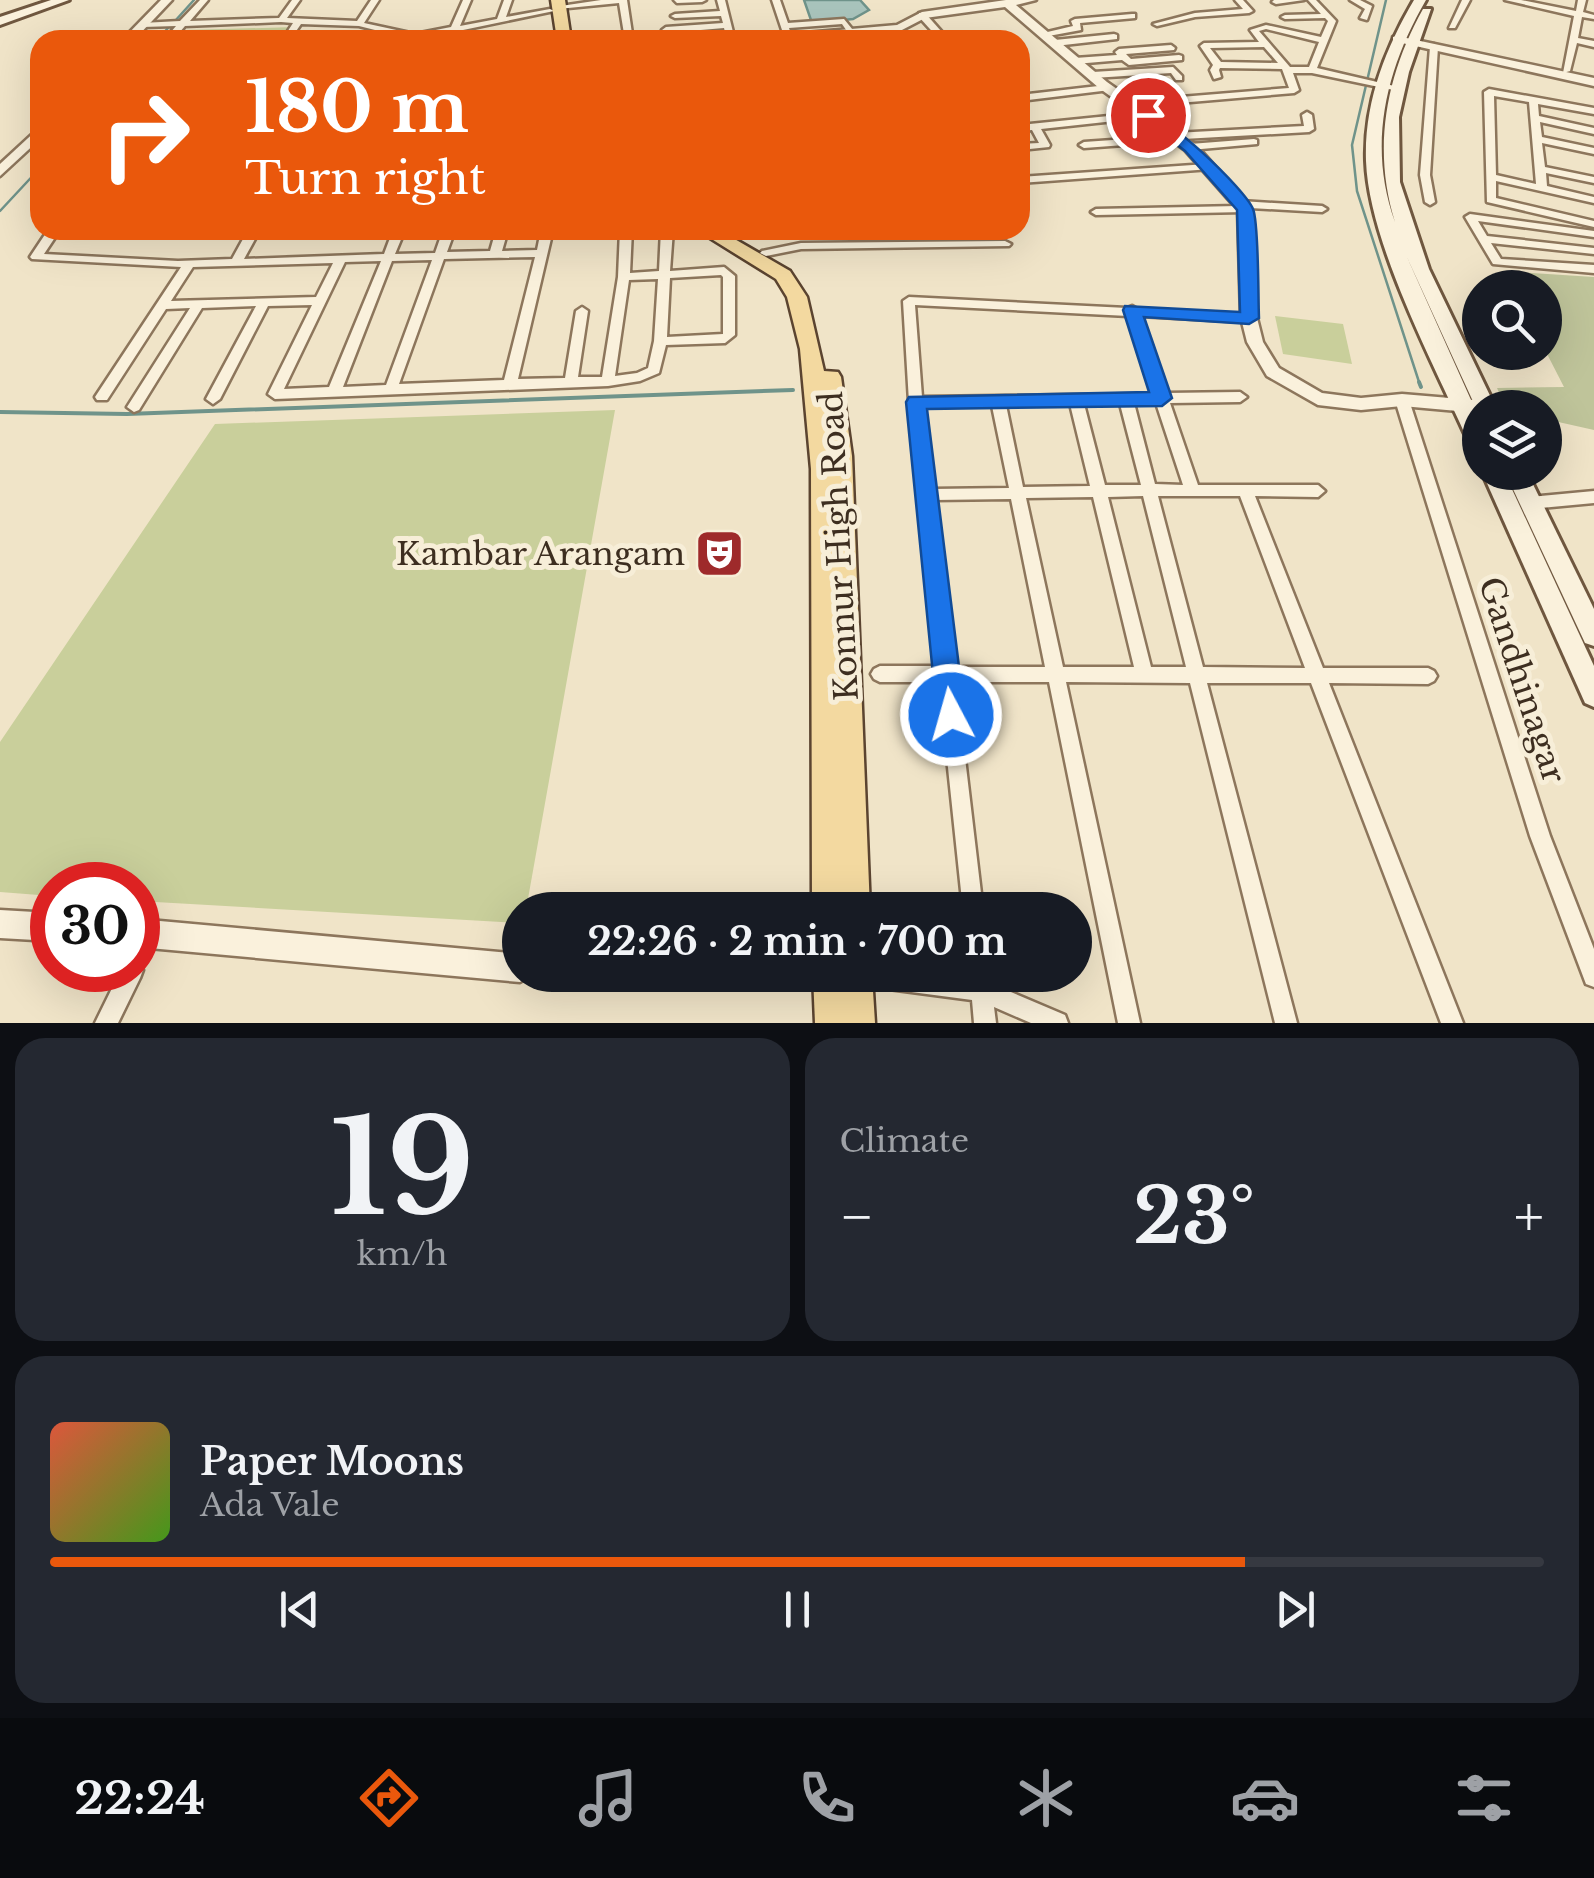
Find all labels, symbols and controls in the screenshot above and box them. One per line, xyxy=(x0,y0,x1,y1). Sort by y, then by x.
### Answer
text: 180 m xyxy=(245,64,469,151)
icon: right xyxy=(80,70,210,200)
pin xyxy=(1106,73,1191,158)
icon: arrive xyxy=(1121,88,1176,143)
text: Turn right xyxy=(245,150,486,206)
map controls xyxy=(1462,270,1562,490)
button: search xyxy=(1462,270,1562,370)
street label: Konnur High Road xyxy=(811,390,867,702)
button: layers xyxy=(1462,390,1562,490)
theatre icon: Kambar Arangam xyxy=(694,528,746,580)
place label: Kambar Arangam xyxy=(396,534,685,574)
street label: Gandhinagar xyxy=(1470,572,1574,789)
position arrow xyxy=(899,663,1003,767)
speed limit sign: 30 xyxy=(30,862,160,992)
text: 22:26 · 2 min · 700 m xyxy=(587,918,1007,965)
text: 19 xyxy=(330,1088,474,1249)
text: Climate xyxy=(840,1121,969,1161)
text: 23° xyxy=(1133,1170,1255,1263)
text: − xyxy=(840,1183,874,1251)
text: + xyxy=(1514,1183,1544,1251)
text: km/h xyxy=(357,1234,448,1274)
text: Paper Moons xyxy=(200,1438,464,1485)
text: Ada Vale xyxy=(200,1485,340,1525)
icon: previous xyxy=(272,1582,327,1637)
icon: pause xyxy=(770,1582,825,1637)
icon: next xyxy=(1268,1582,1323,1637)
icon: directions xyxy=(354,1763,424,1833)
icon: music xyxy=(573,1763,643,1833)
icon: phone xyxy=(792,1763,862,1833)
icon: climate xyxy=(1011,1763,1081,1833)
icon: car xyxy=(1230,1763,1300,1833)
icon: filters xyxy=(1449,1763,1519,1833)
text: 22:24 xyxy=(75,1770,205,1826)

